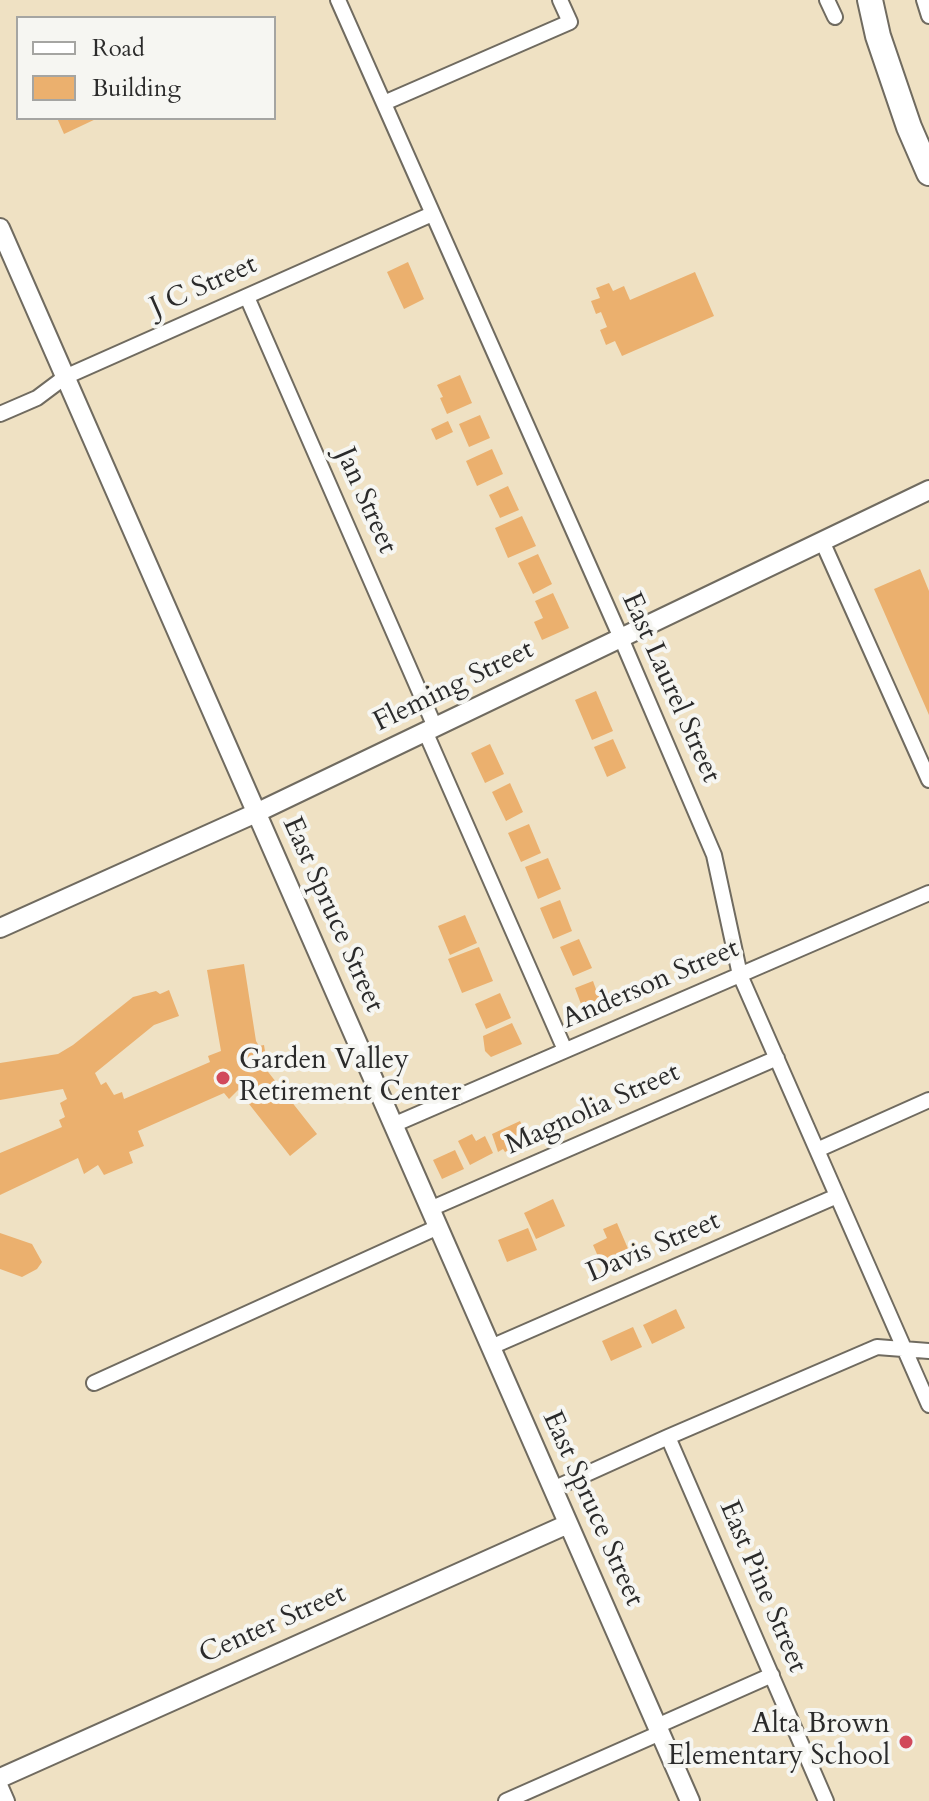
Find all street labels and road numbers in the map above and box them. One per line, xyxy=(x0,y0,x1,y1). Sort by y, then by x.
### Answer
street label: J C Street xyxy=(145,249,263,325)
street label: Jan Street xyxy=(327,443,403,559)
street label: East Laurel Street xyxy=(613,588,727,788)
street label: Fleming Street xyxy=(369,634,539,740)
street label: East Spruce Street xyxy=(274,812,390,1018)
street label: Anderson Street xyxy=(557,933,745,1037)
street label: Magnolia Street xyxy=(501,1057,685,1163)
street label: Davis Street xyxy=(582,1205,726,1291)
street label: East Spruce Street xyxy=(534,1406,650,1612)
street label: East Pine Street xyxy=(711,1496,813,1678)
street label: Center Street xyxy=(195,1578,351,1672)

